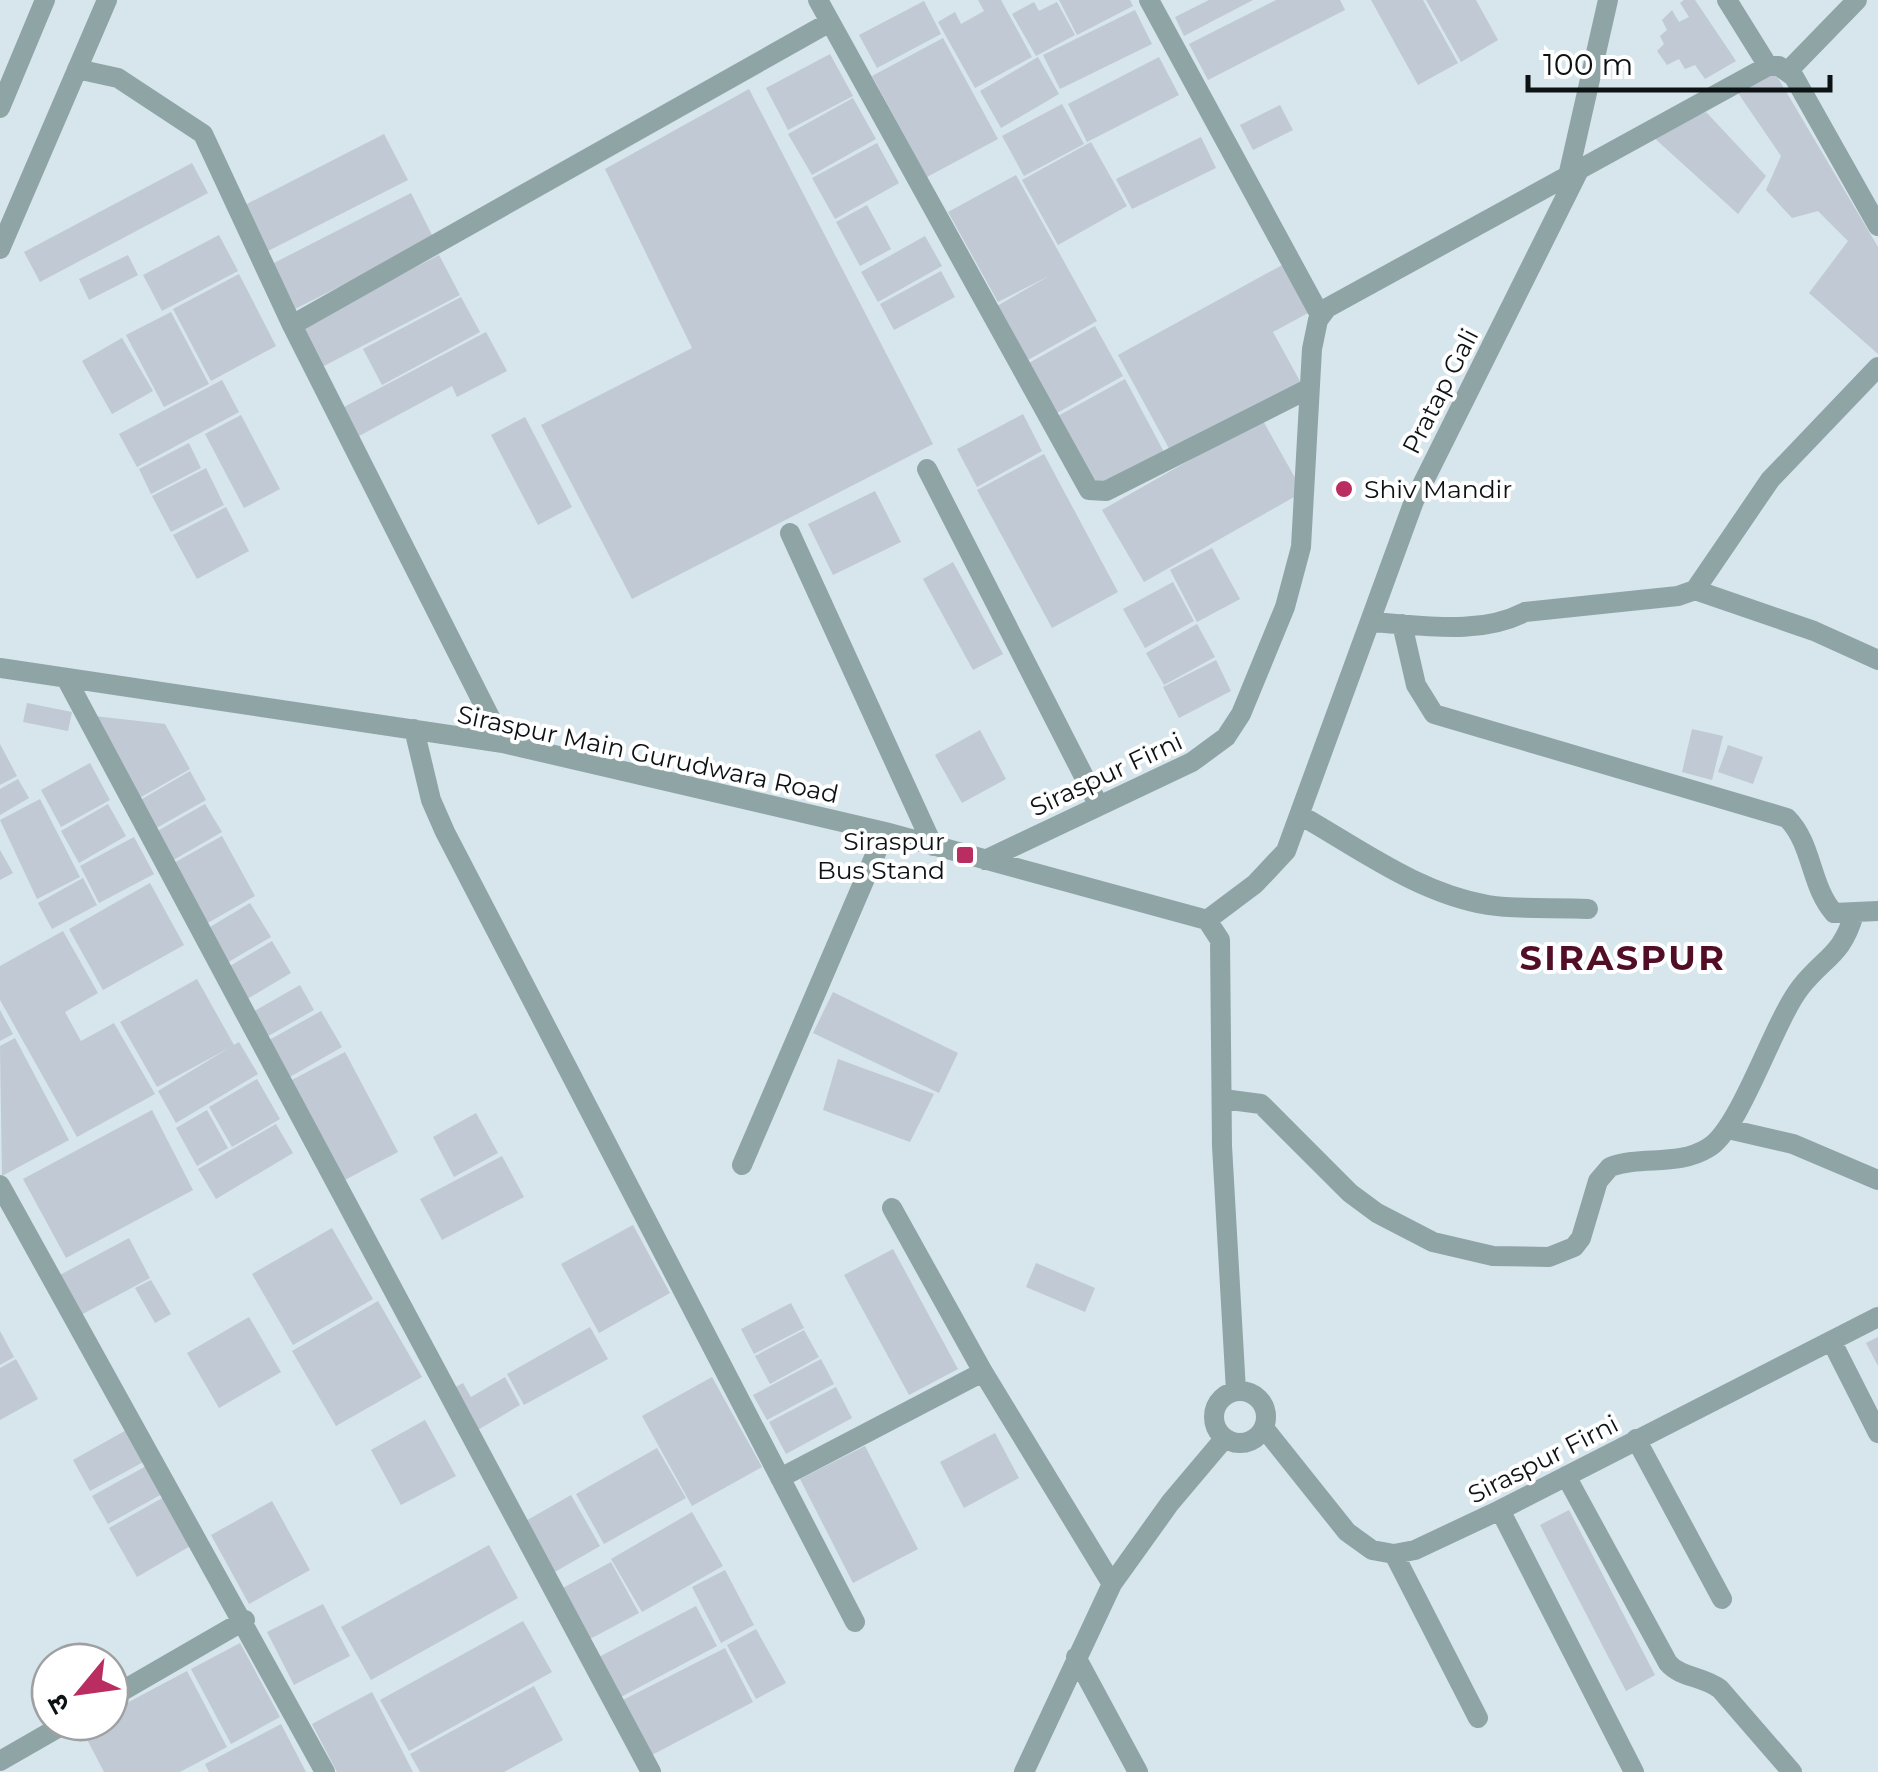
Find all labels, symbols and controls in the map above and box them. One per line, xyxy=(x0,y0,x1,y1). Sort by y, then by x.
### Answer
scale bar xyxy=(1528,30,1830,92)
text: 100 m xyxy=(1543,46,1633,83)
street label: Pratap Gali xyxy=(1396,323,1484,459)
place label: Shiv Mandir xyxy=(1364,474,1512,504)
marker: Shiv Mandir xyxy=(1333,478,1355,500)
street label: Siraspur Main Gurudwara Road xyxy=(455,699,841,809)
street label: Siraspur Firni xyxy=(1025,726,1187,822)
place label: Siraspur Bus Stand xyxy=(817,826,945,885)
marker: Siraspur Bus Stand xyxy=(954,844,976,866)
district label: SIRASPUR xyxy=(1519,936,1727,979)
street label: Siraspur Firni xyxy=(1463,1408,1623,1510)
north arrow xyxy=(30,1642,130,1742)
text: उ xyxy=(39,1688,77,1720)

